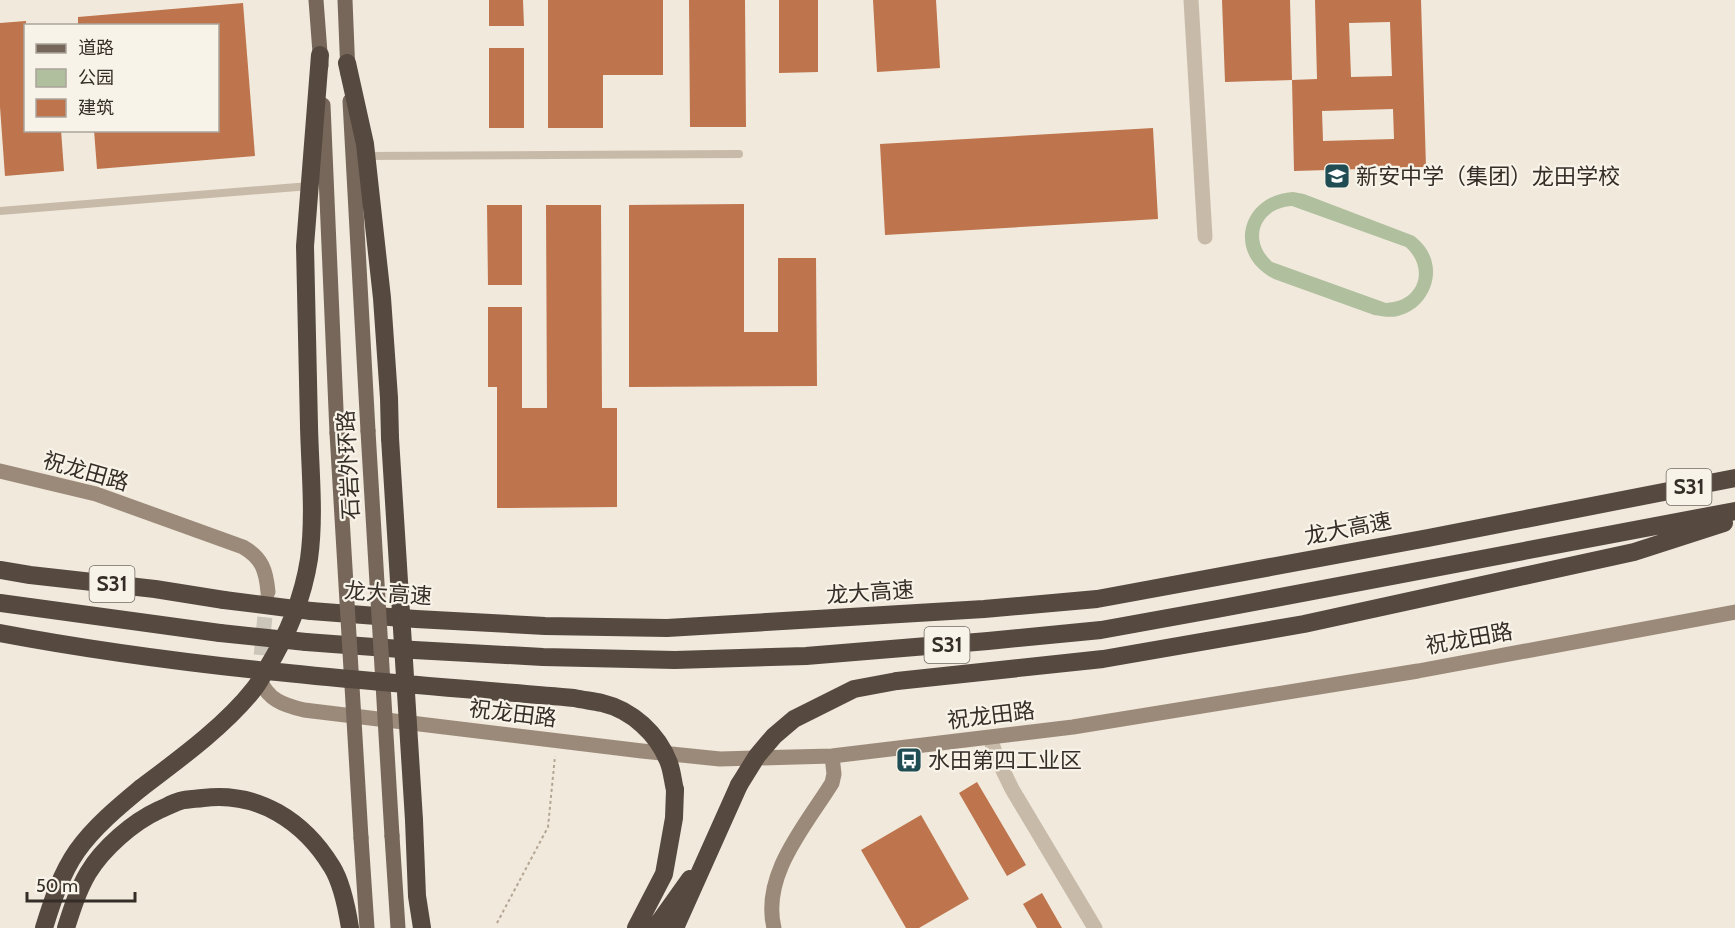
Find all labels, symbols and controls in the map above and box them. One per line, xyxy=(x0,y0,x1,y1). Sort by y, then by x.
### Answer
legend xyxy=(24,24,219,132)
text: 道路 xyxy=(78,37,114,59)
text: 公园 xyxy=(78,67,114,89)
text: 建筑 xyxy=(78,97,114,119)
school or university icon: 新安中学（集团）龙田学校 xyxy=(1322,161,1352,191)
place label: 新安中学（集团）龙田学校 xyxy=(1356,163,1620,190)
street label: 石岩外环路 xyxy=(332,409,365,521)
street label: 祝龙田路 xyxy=(40,446,132,497)
road number: S31 xyxy=(1666,469,1712,505)
street label: 龙大高速 xyxy=(1302,507,1394,550)
road number: S31 xyxy=(90,566,134,602)
street label: 龙大高速 xyxy=(825,576,915,609)
street label: 龙大高速 xyxy=(343,577,433,610)
street label: 祝龙田路 xyxy=(1423,618,1515,659)
road number: S31 xyxy=(924,627,970,663)
street label: 祝龙田路 xyxy=(468,695,558,732)
street label: 祝龙田路 xyxy=(946,697,1036,734)
bus stop icon: 水田第四工业区 xyxy=(894,745,924,775)
place label: 水田第四工业区 xyxy=(928,747,1082,774)
scale bar xyxy=(27,865,135,903)
text: 50 m xyxy=(36,875,78,897)

